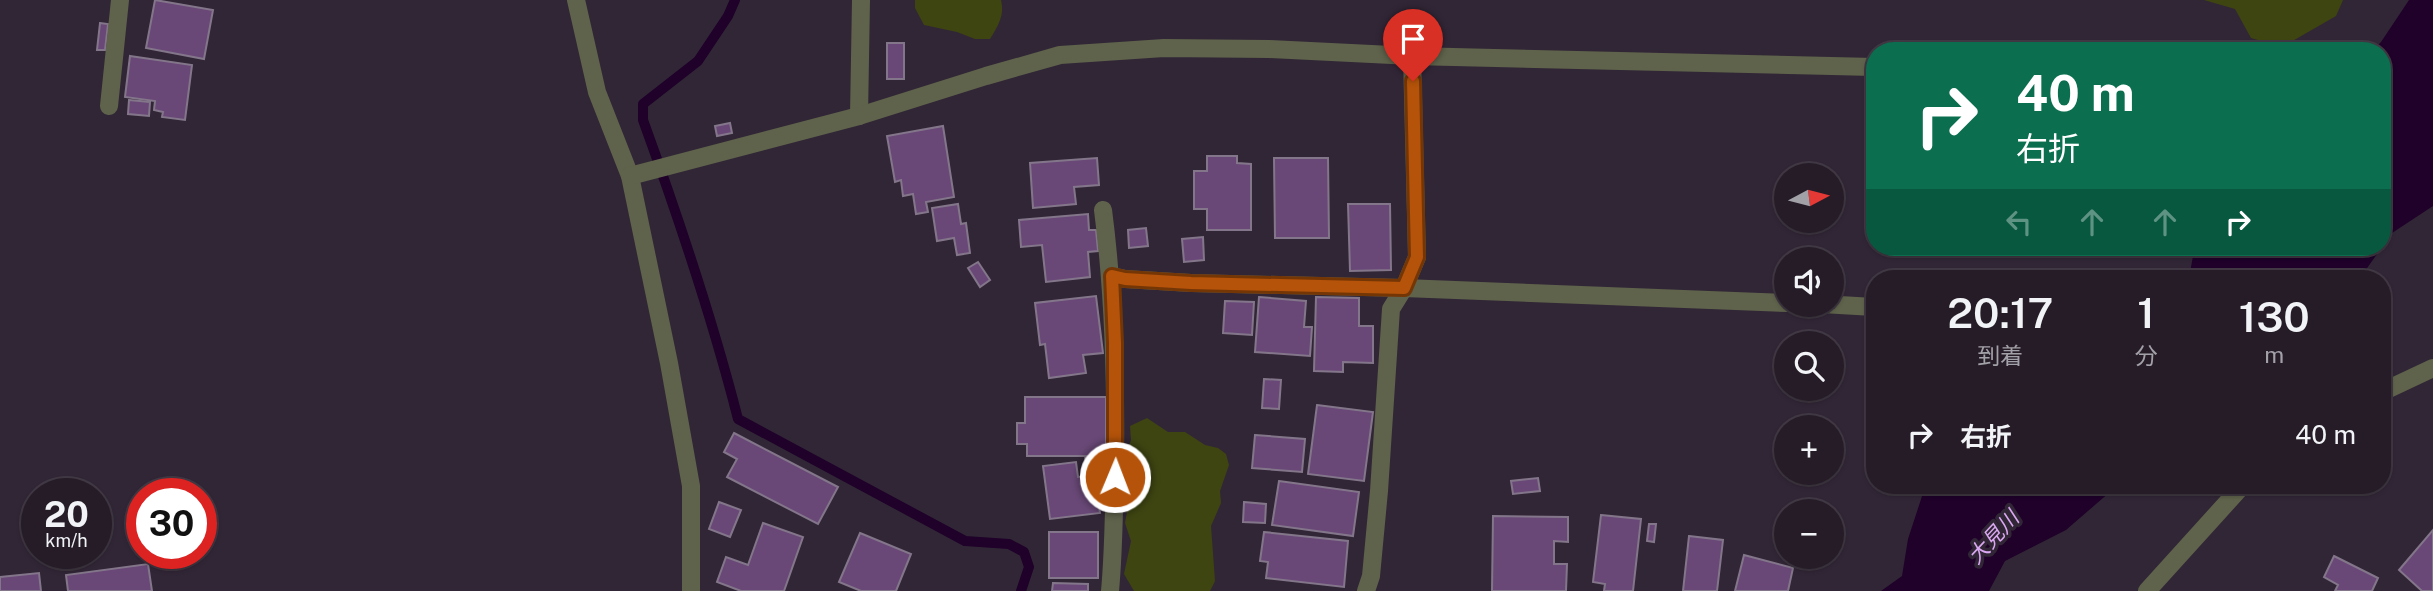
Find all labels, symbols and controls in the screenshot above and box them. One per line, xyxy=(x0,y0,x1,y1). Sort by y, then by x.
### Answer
pin xyxy=(1383,9,1443,81)
icon: arrive xyxy=(1394,20,1432,58)
text: 40 m xyxy=(2016,64,2135,122)
icon: right xyxy=(1901,70,1992,161)
text: 右折 xyxy=(2016,130,2080,167)
north arrow xyxy=(1774,163,1844,233)
map controls xyxy=(1774,163,1844,569)
icon: left xyxy=(2000,203,2038,241)
icon: ahead xyxy=(2073,203,2111,241)
icon: ahead xyxy=(2146,203,2184,241)
icon: right xyxy=(2219,203,2257,241)
button: sound xyxy=(1774,247,1844,317)
text: 20:17 xyxy=(1947,288,2053,337)
text: 1 xyxy=(2137,288,2155,337)
text: 130 xyxy=(2239,292,2310,341)
button: search xyxy=(1774,331,1844,401)
text: m xyxy=(2264,341,2284,368)
text: 到着 xyxy=(1977,342,2023,369)
text: 分 xyxy=(2135,342,2158,369)
button: + xyxy=(1774,415,1844,485)
icon: right xyxy=(1901,416,1939,454)
text: 40 m xyxy=(2295,419,2356,450)
text: 右折 xyxy=(1960,421,2012,452)
position arrow xyxy=(1078,440,1152,514)
speed limit sign: 30 xyxy=(126,478,217,569)
text: 20 xyxy=(44,494,89,535)
button: − xyxy=(1774,499,1844,569)
water label: 大見川 xyxy=(1962,504,2025,569)
text: km/h xyxy=(45,530,88,551)

